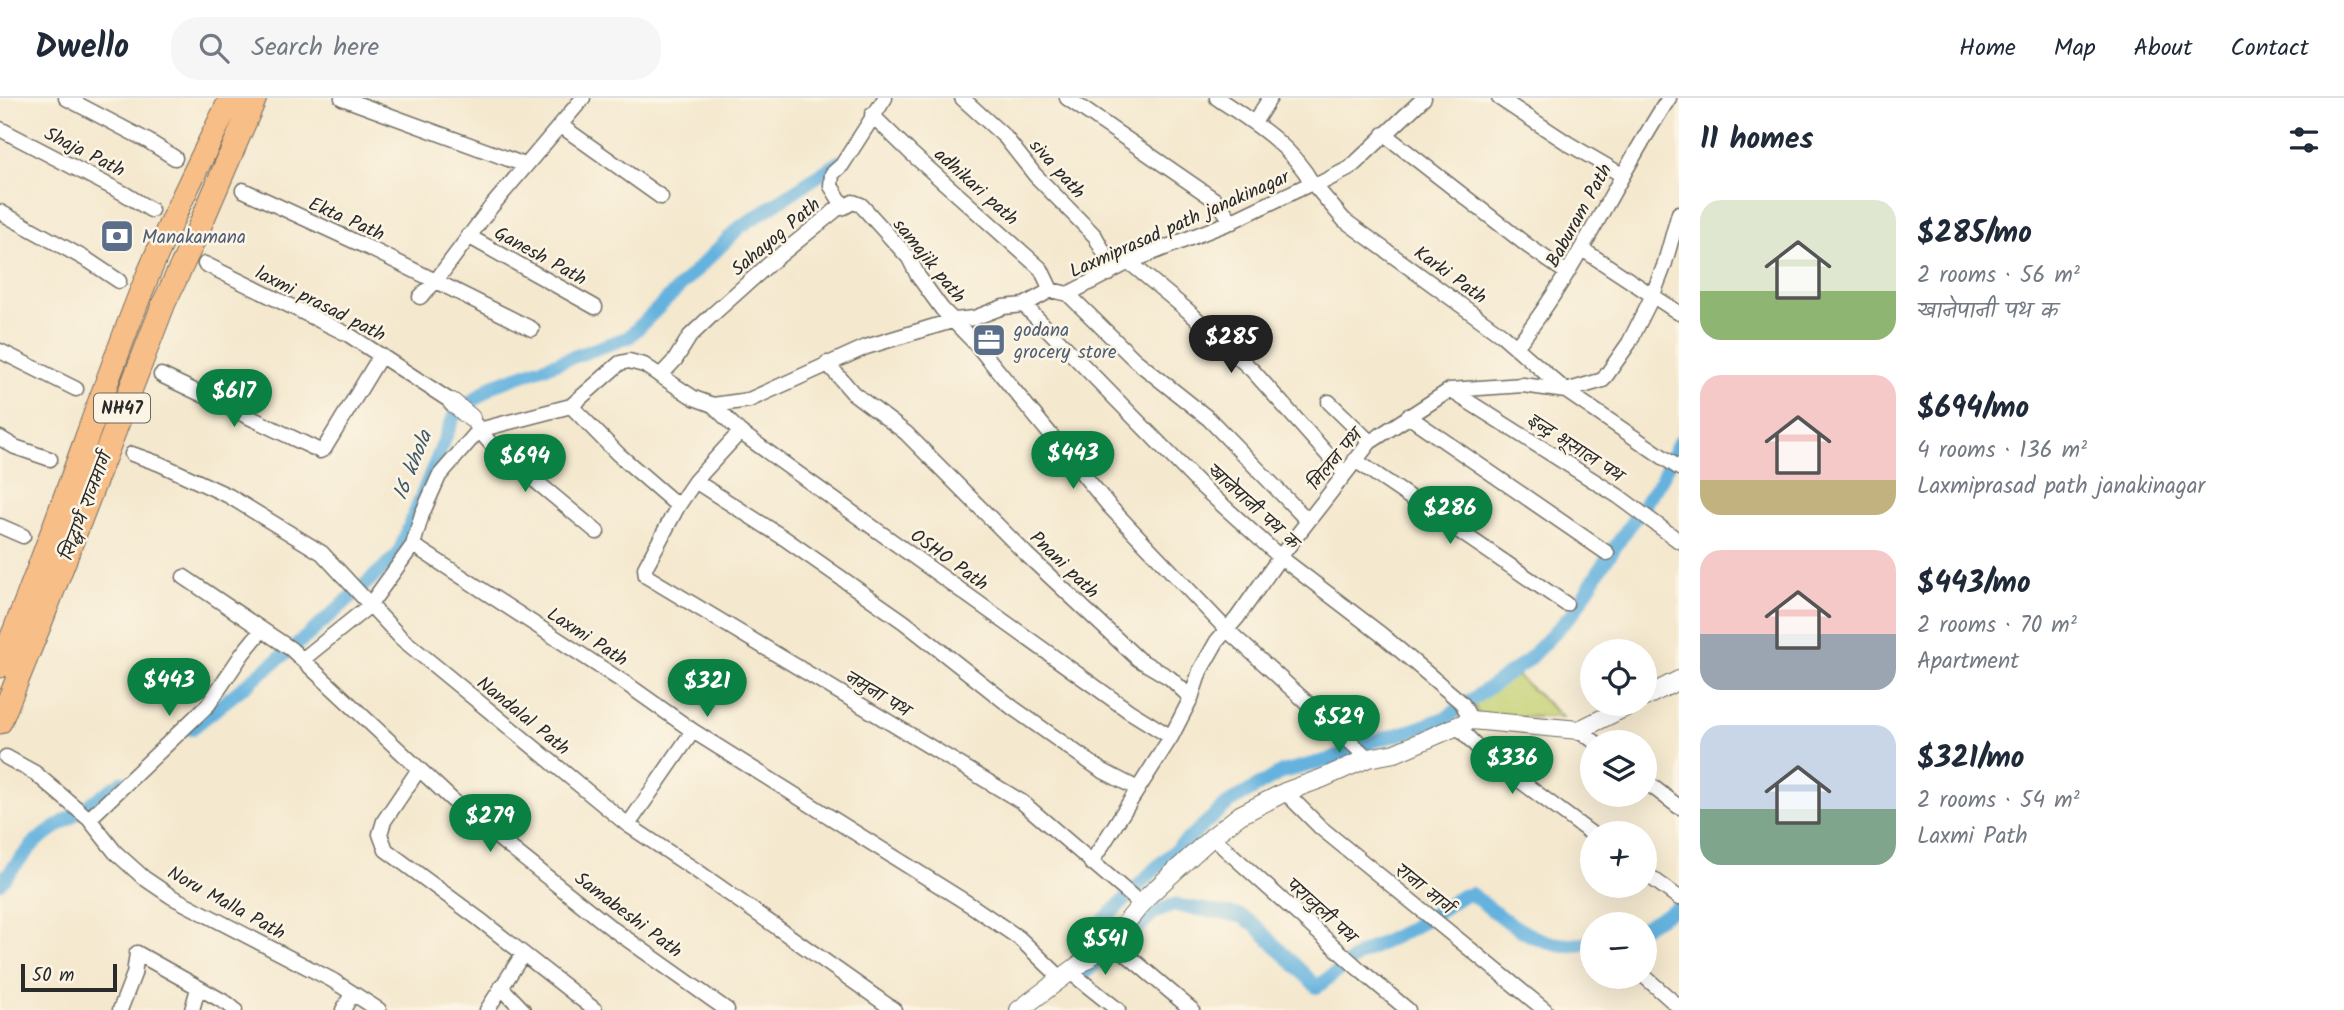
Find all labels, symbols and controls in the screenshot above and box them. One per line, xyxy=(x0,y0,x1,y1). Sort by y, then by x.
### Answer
search box xyxy=(171,17,661,80)
text: Dwello xyxy=(35,22,129,75)
text: Search here xyxy=(251,27,379,69)
icon: search xyxy=(195,29,233,67)
text: Home xyxy=(1959,29,2016,68)
text: Map xyxy=(2054,29,2096,68)
text: About xyxy=(2134,29,2192,68)
text: Contact xyxy=(2230,29,2309,68)
text: 11 homes xyxy=(1700,116,1813,164)
street label: Shaja Path xyxy=(38,120,130,186)
icon: filters xyxy=(2285,121,2323,159)
street label: siva path xyxy=(1021,132,1092,206)
street label: adhikari path xyxy=(927,141,1025,234)
street label: Baburam Path xyxy=(1539,158,1621,273)
street label: Laxmiprasad path janakinagar xyxy=(1065,162,1296,287)
street label: Ekta Path xyxy=(303,190,389,250)
street label: Sahayog Path xyxy=(725,191,828,284)
text: $285/mo xyxy=(1917,210,2032,258)
street label: samajik path xyxy=(885,212,972,311)
bank icon: Manakamana xyxy=(98,217,136,255)
street label: Ganesh Path xyxy=(488,219,592,295)
place label: Manakamana xyxy=(142,223,246,253)
icon: home xyxy=(1756,228,1840,312)
street label: Karki Path xyxy=(1407,239,1493,313)
text: 2 rooms · 56 m² xyxy=(1917,258,2080,294)
street label: laxmi prasad path xyxy=(250,259,391,351)
text: खानेपानी पथ क xyxy=(1917,294,2059,330)
place label: godana grocery store xyxy=(1013,316,1117,368)
pin: $285 xyxy=(1190,316,1272,375)
text: $285 xyxy=(1205,320,1257,356)
office icon: godana grocery store xyxy=(970,321,1008,359)
pin: $617 xyxy=(193,370,275,429)
text: $617 xyxy=(212,374,256,410)
text: $694/mo xyxy=(1917,385,2029,433)
road number: NH47 xyxy=(94,394,150,422)
icon: home xyxy=(1756,403,1840,487)
street label: इन्द्र भूसाल पथ xyxy=(1521,406,1632,493)
street label: मिलन पथ xyxy=(1301,420,1373,498)
water label: 16 khola xyxy=(385,425,443,505)
pin: $443 xyxy=(1032,432,1114,491)
text: 4 rooms · 136 m² xyxy=(1917,433,2087,469)
pin: $694 xyxy=(484,434,566,494)
text: $443 xyxy=(1047,436,1099,472)
text: $694 xyxy=(500,439,550,475)
street label: सिद्धार्थ राजमार्ग xyxy=(53,445,123,565)
street label: खानेपानी पथ क xyxy=(1199,457,1308,559)
text: Laxmiprasad path janakinagar xyxy=(1917,469,2205,505)
pin: $286 xyxy=(1409,486,1491,546)
text: $286 xyxy=(1423,491,1477,527)
street label: OSHO Path xyxy=(903,522,994,599)
street label: Pnani path xyxy=(1022,524,1105,607)
text: $443/mo xyxy=(1917,560,2031,608)
icon: home xyxy=(1756,578,1840,662)
street label: Laxmi Path xyxy=(540,600,633,675)
text: 2 rooms · 70 m² xyxy=(1917,608,2077,644)
map controls xyxy=(1580,639,1657,989)
button: locate xyxy=(1580,639,1657,716)
text: Apartment xyxy=(1917,644,2019,680)
pin: $443 xyxy=(128,658,210,718)
pin: $321 xyxy=(666,660,748,719)
text: $443 xyxy=(143,663,195,699)
text: $321 xyxy=(684,664,730,700)
street label: नमुना पथ xyxy=(839,664,918,728)
street label: Nandalal Path xyxy=(469,669,576,764)
pin: $529 xyxy=(1298,696,1380,755)
text: $529 xyxy=(1314,700,1364,736)
button: layers xyxy=(1580,730,1657,807)
text: $321/mo xyxy=(1917,735,2024,783)
pin: $336 xyxy=(1471,736,1553,796)
text: $336 xyxy=(1486,741,1538,777)
icon: home xyxy=(1756,753,1840,837)
text: 2 rooms · 54 m² xyxy=(1917,783,2080,819)
pin: $279 xyxy=(449,794,531,854)
text: $279 xyxy=(465,799,515,835)
text: Laxmi Path xyxy=(1917,819,2028,855)
button: + xyxy=(1580,821,1657,898)
street label: राना मार्ग xyxy=(1388,856,1463,925)
street label: Noru Malla Path xyxy=(161,859,291,949)
street label: Samabeshi Path xyxy=(567,865,688,966)
street label: पराजुली पथ xyxy=(1278,871,1365,954)
button: − xyxy=(1580,912,1657,989)
pin: $541 xyxy=(1064,918,1146,977)
text: $541 xyxy=(1083,922,1127,958)
scale bar xyxy=(21,961,117,993)
text: 50 m xyxy=(32,961,74,991)

